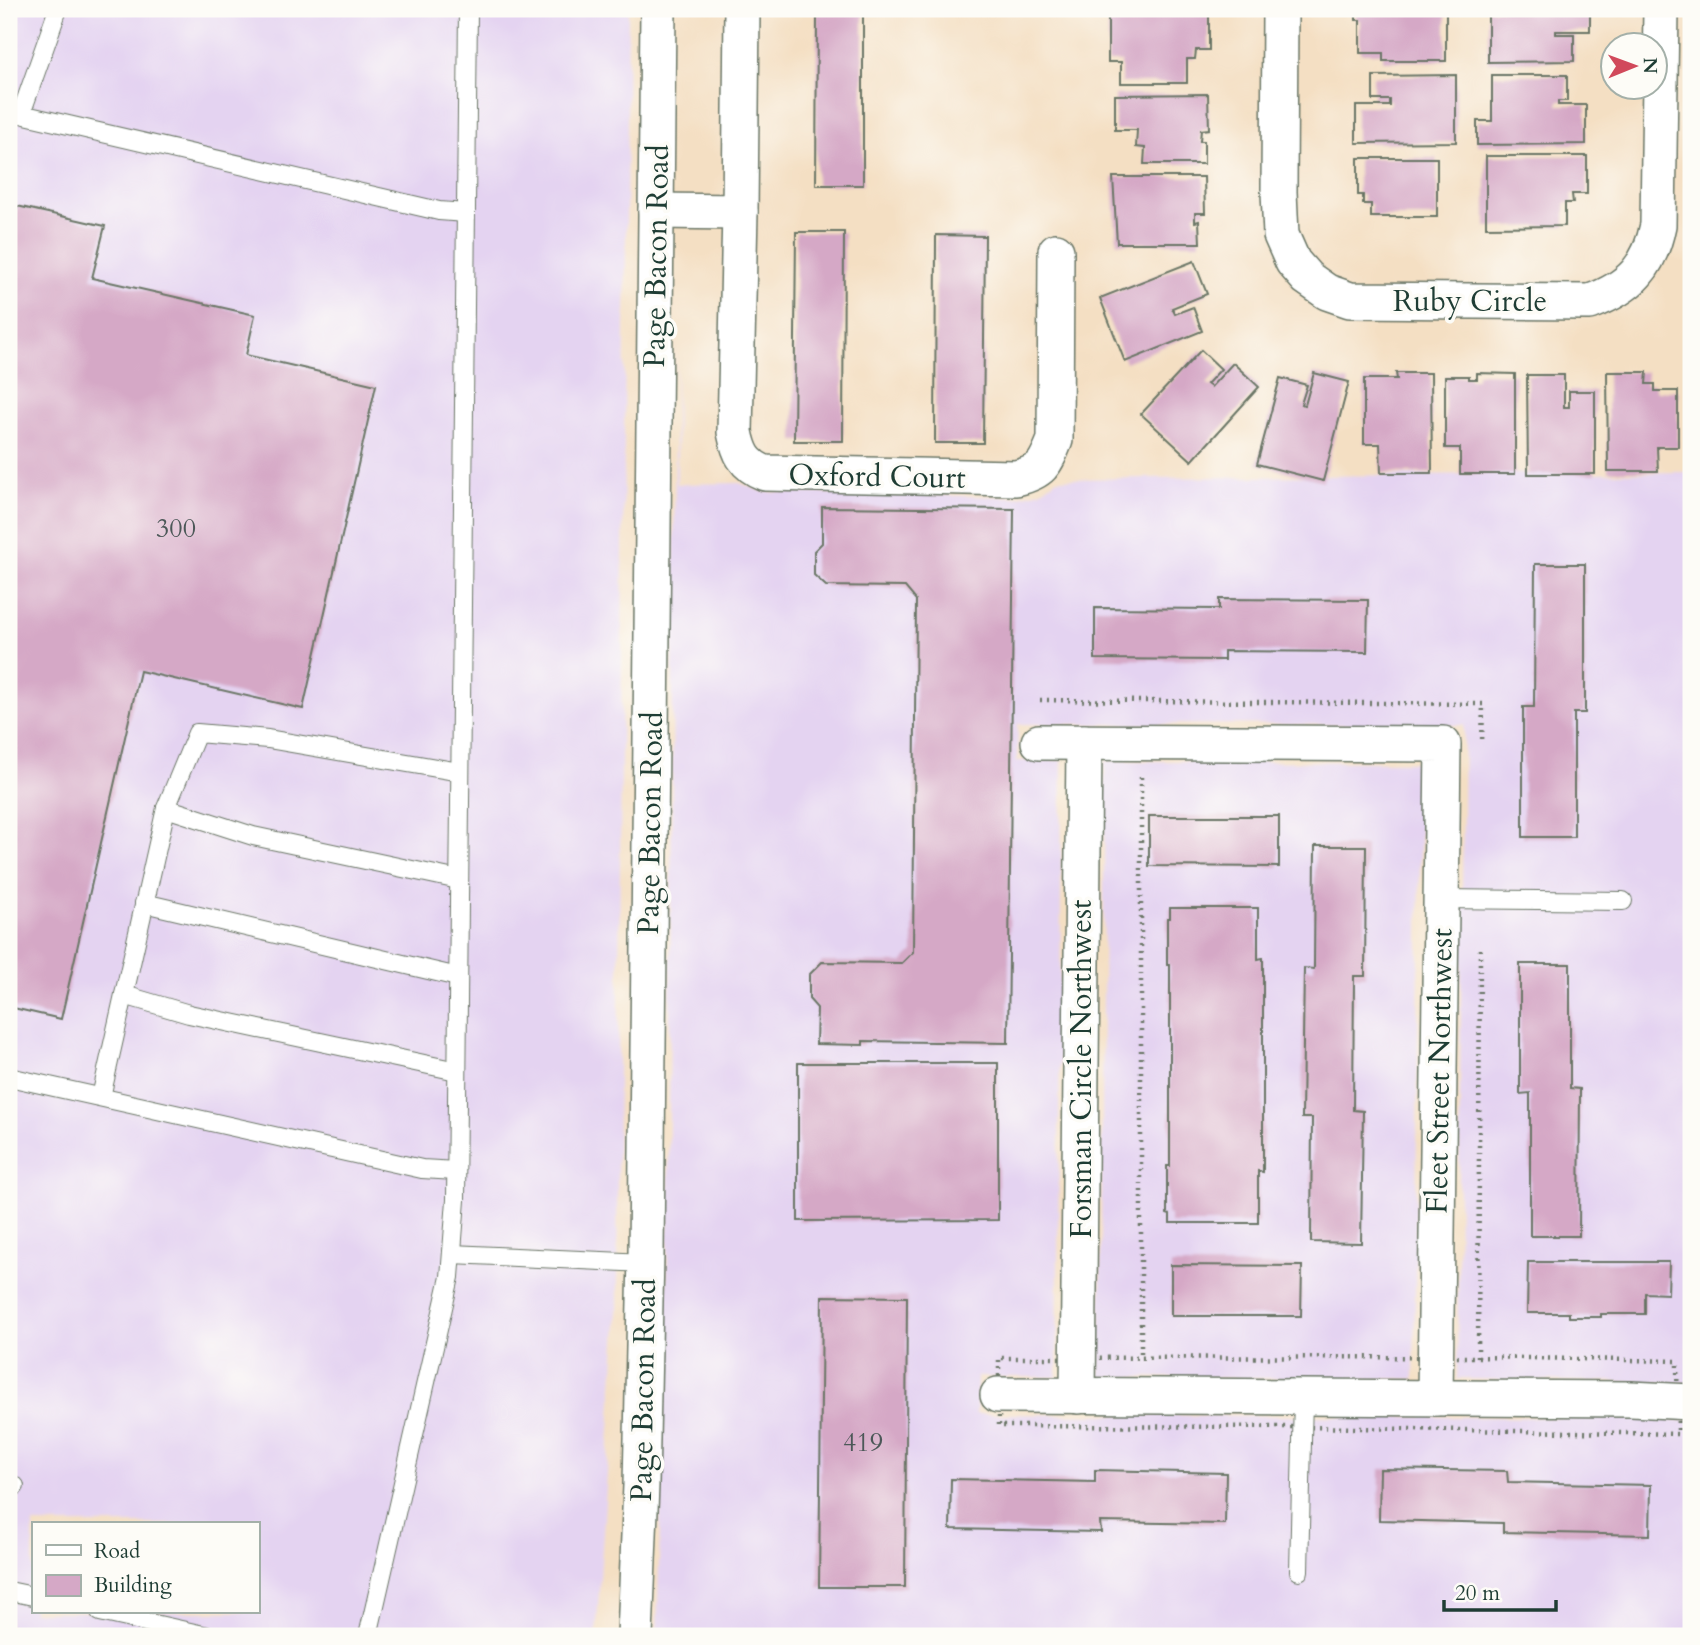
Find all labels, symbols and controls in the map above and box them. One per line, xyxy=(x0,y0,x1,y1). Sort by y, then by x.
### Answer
north arrow xyxy=(1598,32,1668,102)
text: N xyxy=(1637,57,1663,75)
street label: Page Bacon Road xyxy=(634,144,679,368)
street label: Ruby Circle xyxy=(1393,281,1547,322)
street label: Oxford Court xyxy=(788,454,966,499)
house number: 300 xyxy=(156,511,196,546)
street label: Page Bacon Road xyxy=(628,711,673,935)
street label: Forsman Circle Northwest xyxy=(1061,899,1102,1238)
street label: Fleet Street Northwest xyxy=(1417,927,1462,1214)
street label: Page Bacon Road xyxy=(621,1278,666,1502)
house number: 419 xyxy=(843,1425,883,1460)
legend xyxy=(32,1522,259,1614)
text: Road xyxy=(94,1537,140,1566)
scale bar xyxy=(1444,1568,1556,1612)
text: Building xyxy=(94,1571,172,1600)
text: 20 m xyxy=(1455,1579,1500,1608)

